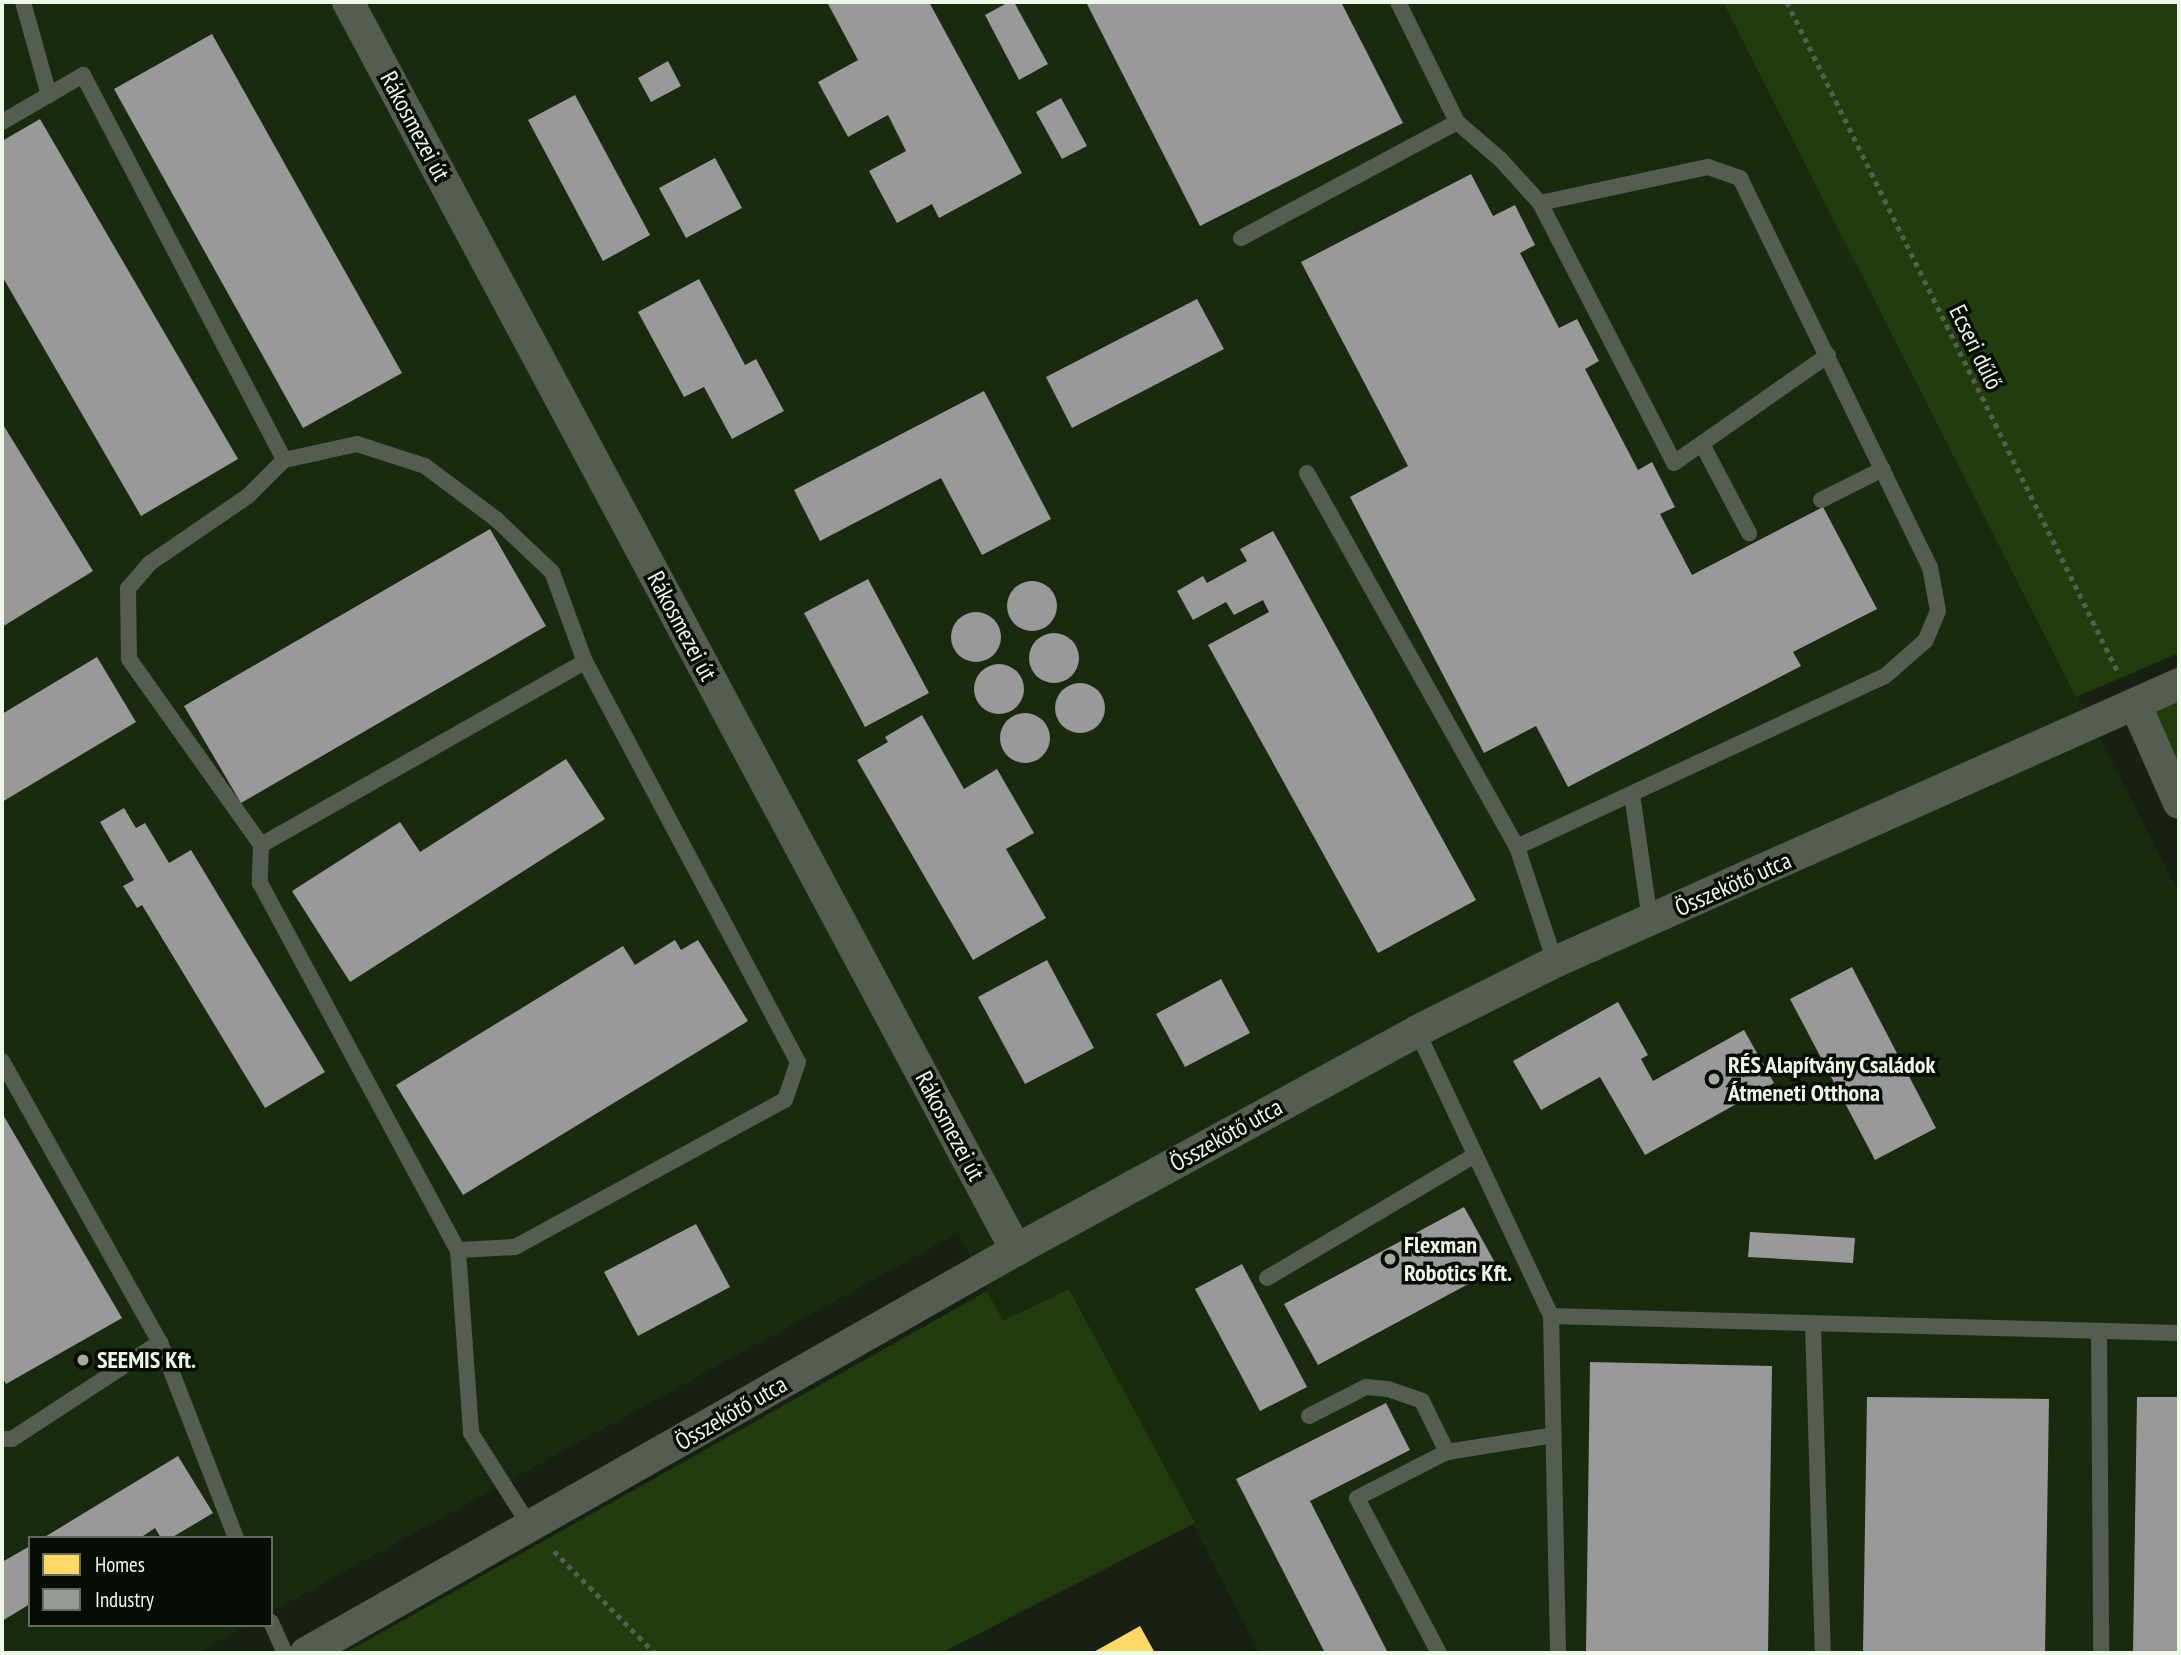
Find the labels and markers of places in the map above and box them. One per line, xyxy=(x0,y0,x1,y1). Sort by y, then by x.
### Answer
place label: RÉS Alapítvány Családok Átmeneti Otthona xyxy=(1728,1051,1937,1107)
marker: RÉS Alapítvány Családok Átmeneti Otthona xyxy=(1706,1071,1722,1087)
place label: Flexman Robotics Kft. xyxy=(1404,1231,1512,1287)
marker: Flexman Robotics Kft. xyxy=(1382,1251,1398,1267)
place label: SEEMIS Kft. xyxy=(97,1346,196,1374)
marker: SEEMIS Kft. xyxy=(75,1352,91,1368)

